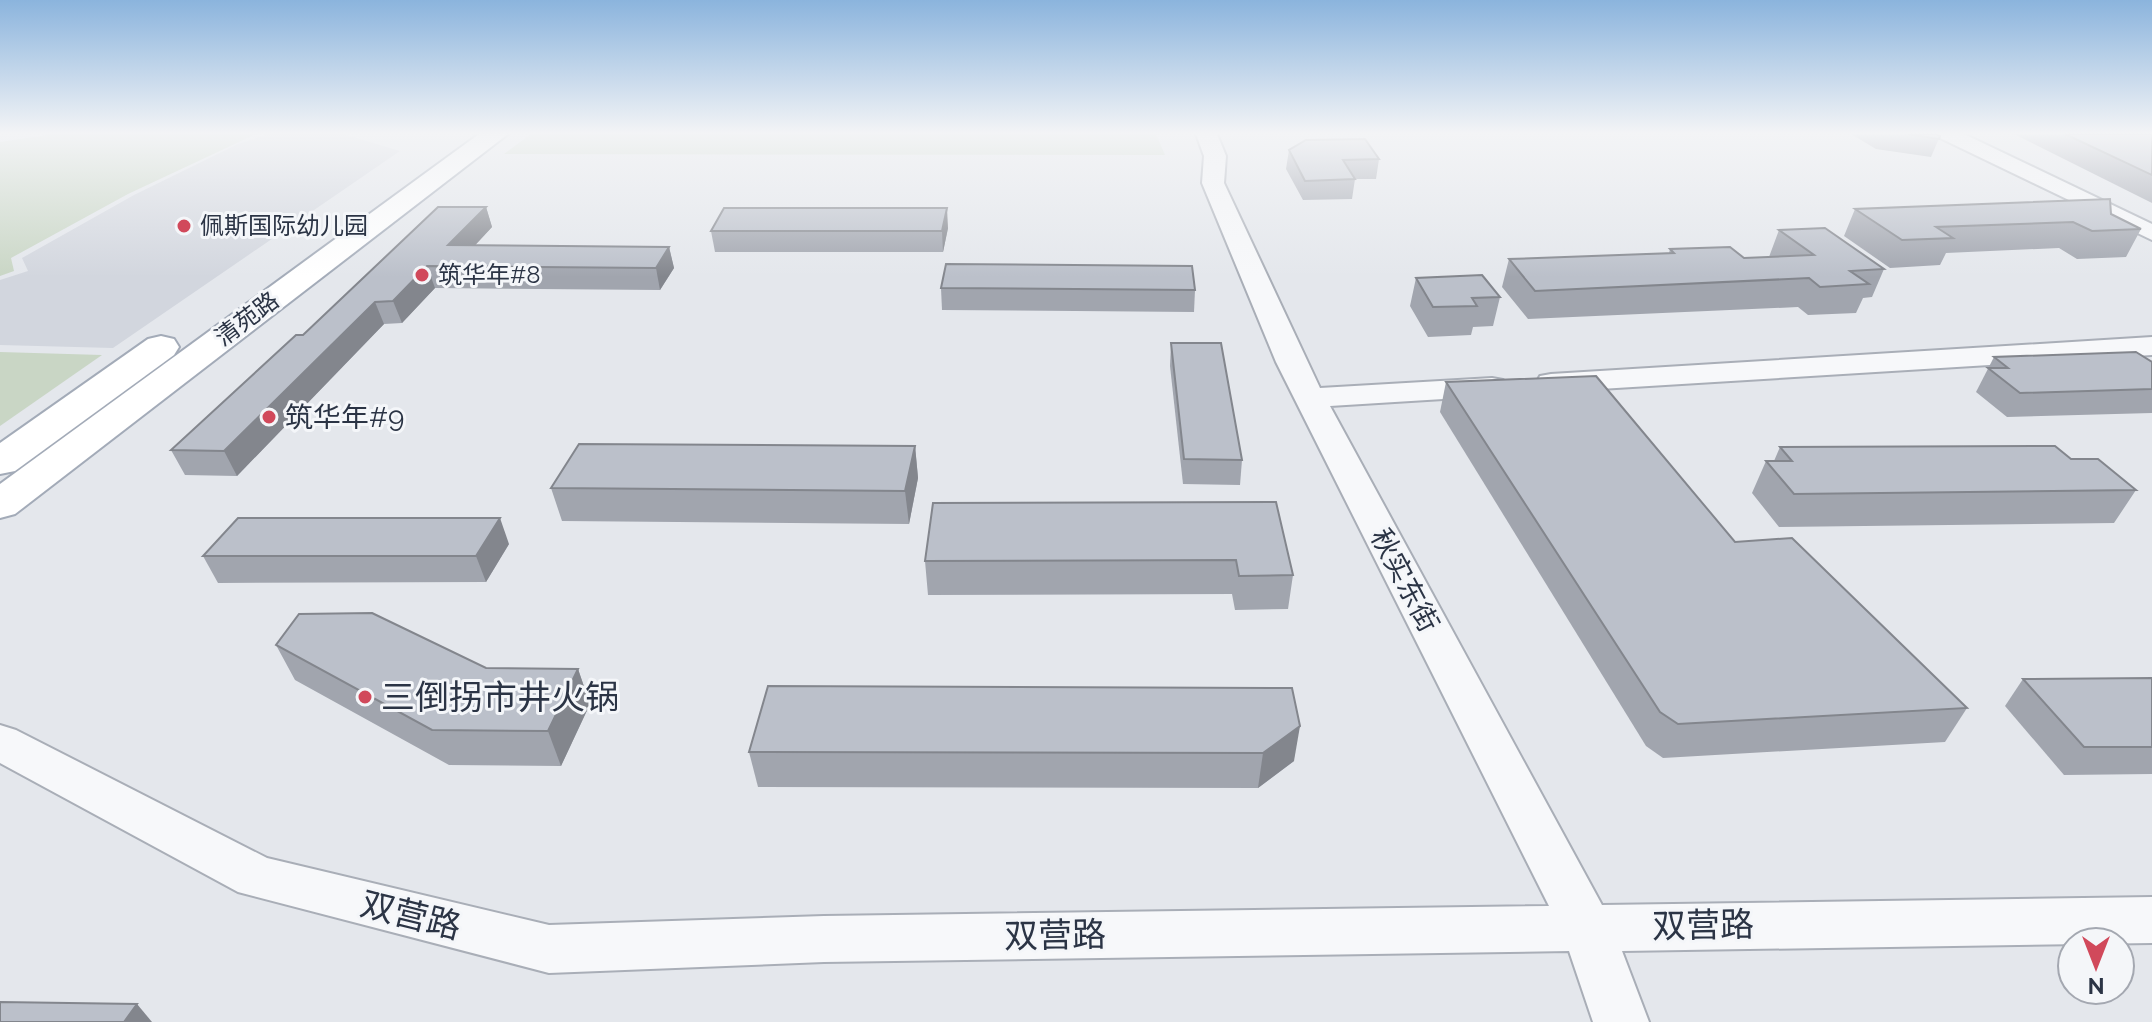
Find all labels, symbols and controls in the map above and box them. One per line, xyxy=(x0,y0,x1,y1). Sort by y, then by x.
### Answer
place label: 佩斯国际幼儿园 xyxy=(200,211,368,240)
marker: 佩斯国际幼儿园 xyxy=(175,217,193,235)
place label: 筑华年#8 xyxy=(438,260,541,289)
marker: 筑华年#8 xyxy=(413,266,431,284)
street label: 清苑路 xyxy=(209,285,284,352)
place label: 筑华年#9 xyxy=(285,401,404,434)
marker: 筑华年#9 xyxy=(260,408,278,426)
street label: 秋实东街 xyxy=(1364,523,1445,637)
place label: 三倒拐市井火锅 xyxy=(381,677,619,717)
marker: 三倒拐市井火锅 xyxy=(356,688,374,706)
street label: 双营路 xyxy=(357,883,465,947)
street label: 双营路 xyxy=(1652,904,1754,946)
street label: 双营路 xyxy=(1004,914,1106,956)
north arrow xyxy=(2056,926,2136,1006)
text: N xyxy=(2088,973,2104,999)

